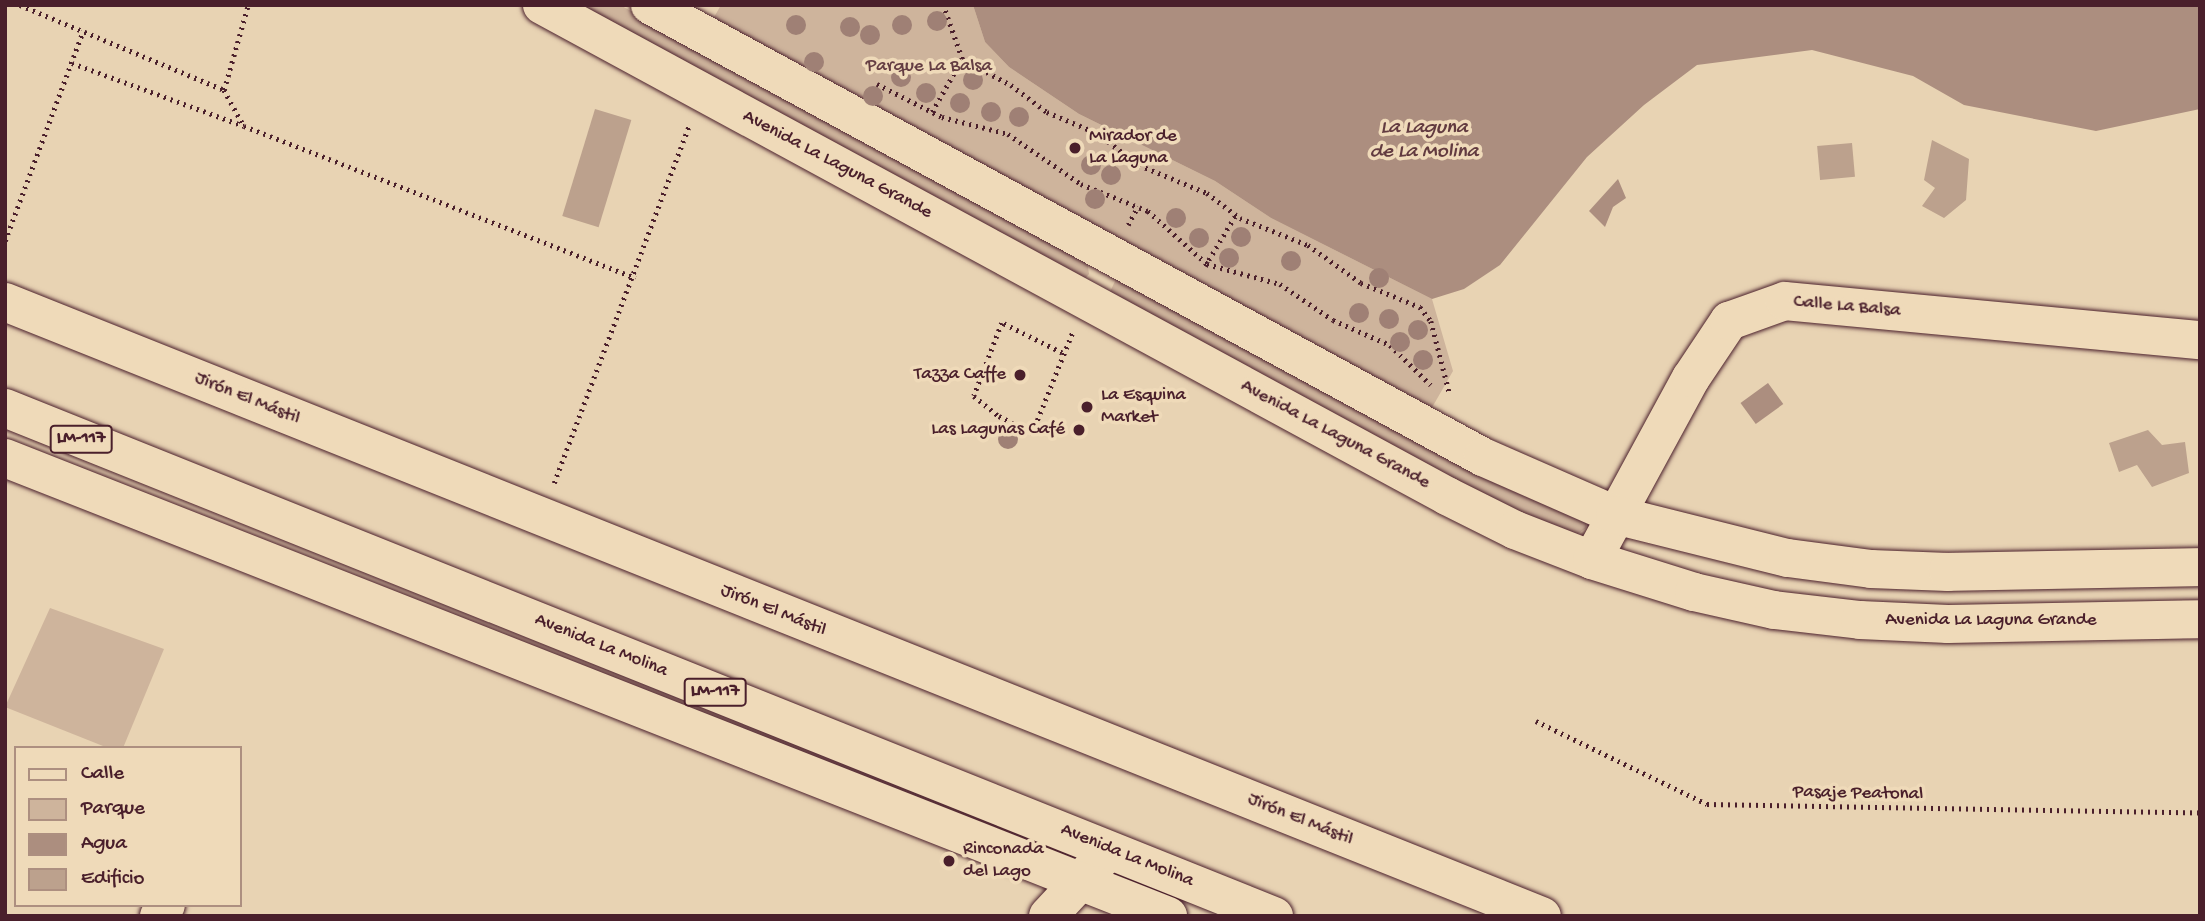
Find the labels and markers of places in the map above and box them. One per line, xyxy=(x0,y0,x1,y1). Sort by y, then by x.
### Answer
place label: Mirador de La Laguna xyxy=(1089,126,1177,170)
marker: Mirador de La Laguna xyxy=(1067,140,1083,156)
place label: Tazza Caffe xyxy=(914,364,1006,386)
marker: Tazza Caffe xyxy=(1012,367,1028,383)
place label: La Esquina Market xyxy=(1101,385,1186,429)
marker: La Esquina Market xyxy=(1079,399,1095,415)
place label: Las Lagunas Café xyxy=(931,419,1065,441)
marker: Las Lagunas Café xyxy=(1071,422,1087,438)
place label: Rinconada del Lago xyxy=(963,839,1044,883)
marker: Rinconada del Lago xyxy=(941,853,957,869)

